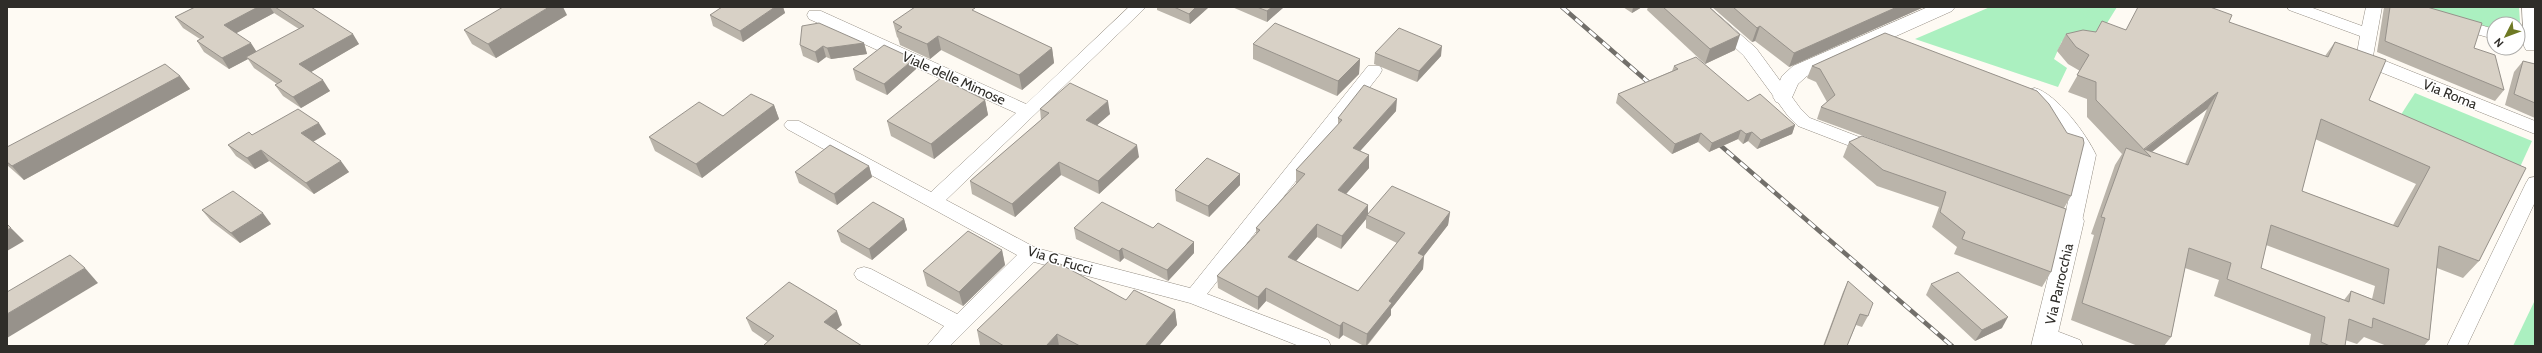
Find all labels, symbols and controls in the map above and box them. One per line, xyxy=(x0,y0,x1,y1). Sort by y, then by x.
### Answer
north arrow xyxy=(2486,16,2526,56)
text: N xyxy=(2491,35,2506,50)
street label: Viale delle Mimose xyxy=(899,47,1009,109)
street label: Via Roma xyxy=(2420,75,2480,113)
street label: Via Parrocchia xyxy=(2041,241,2077,326)
street label: Via G. Fucci xyxy=(1025,242,1095,278)

